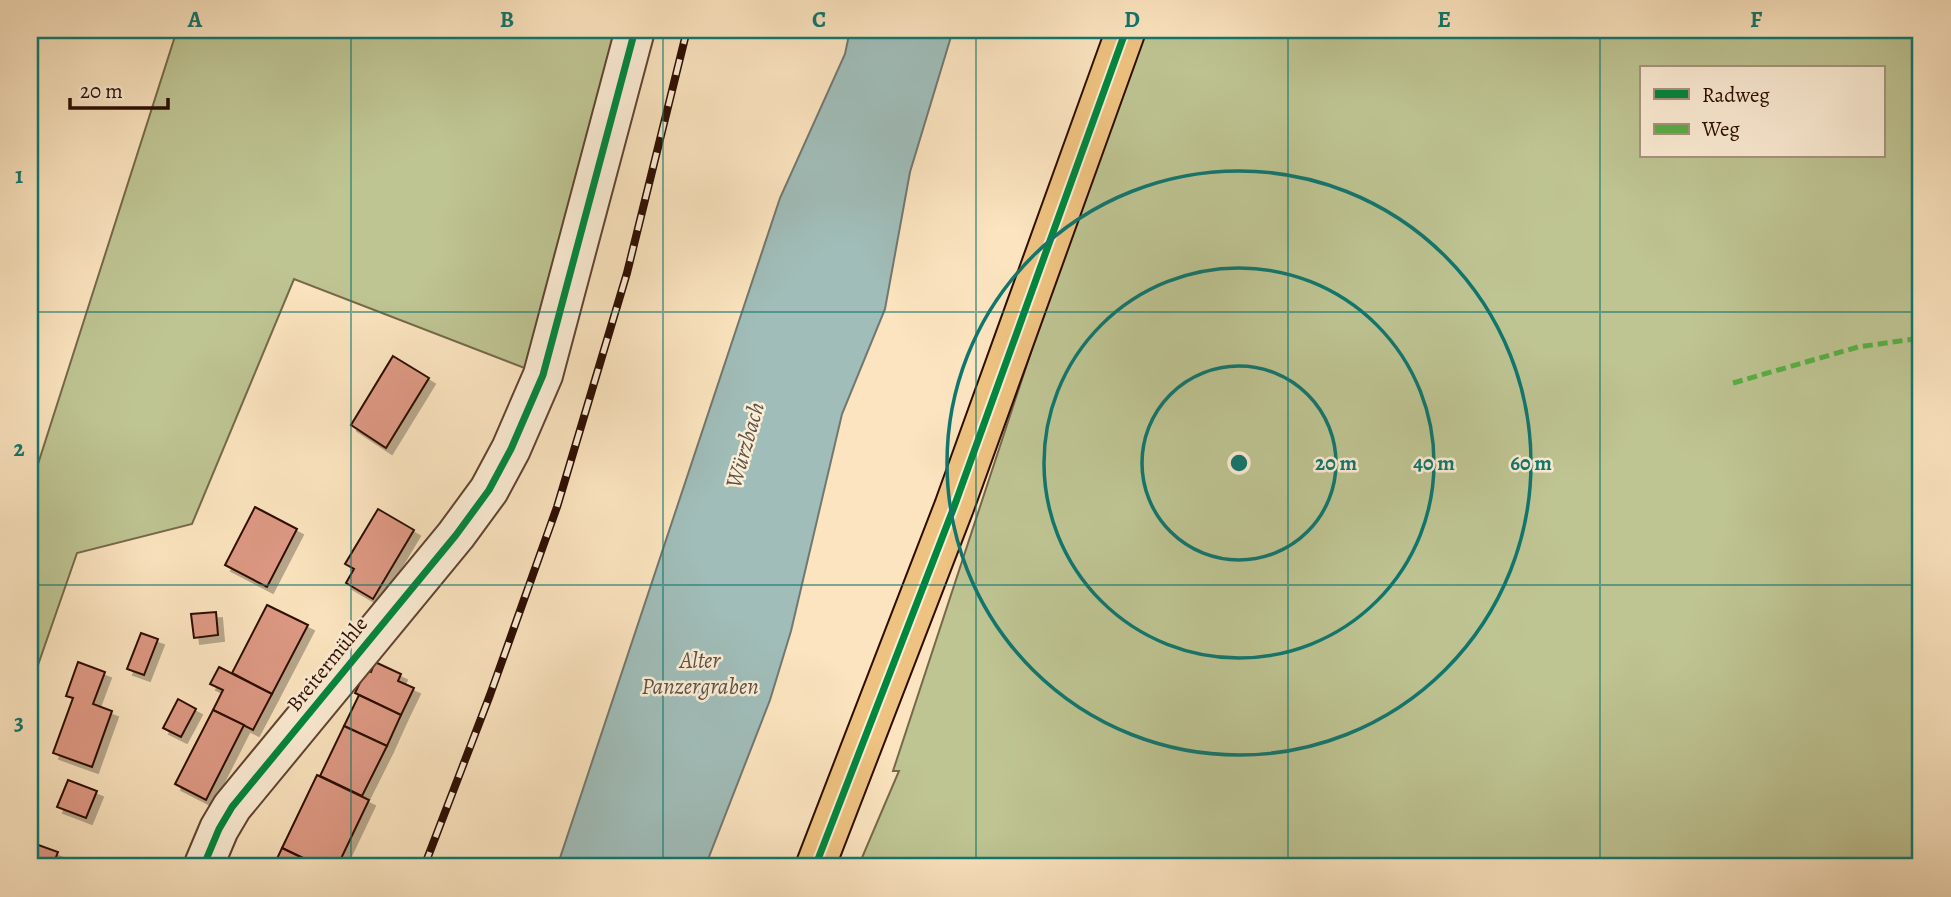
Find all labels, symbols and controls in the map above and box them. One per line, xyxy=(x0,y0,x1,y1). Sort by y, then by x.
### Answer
text: A xyxy=(187,4,203,35)
text: B xyxy=(500,4,514,35)
text: C xyxy=(812,4,826,35)
text: D xyxy=(1124,4,1140,35)
text: E xyxy=(1437,4,1451,35)
text: F xyxy=(1750,4,1763,35)
scale bar xyxy=(70,66,168,110)
legend xyxy=(1640,66,1884,158)
text: 20 m xyxy=(80,77,123,105)
text: Radweg xyxy=(1702,81,1770,109)
text: Weg xyxy=(1701,115,1740,143)
text: 1 xyxy=(15,160,23,191)
water label: Würzbach xyxy=(718,398,772,492)
text: 2 xyxy=(13,433,25,464)
text: 20 m xyxy=(1315,449,1357,477)
text: 40 m xyxy=(1413,449,1455,477)
text: 60 m xyxy=(1510,449,1552,477)
centre of rings xyxy=(1227,451,1251,475)
street label: Breitermühle xyxy=(280,611,374,717)
water label: Alter Panzergraben xyxy=(641,645,759,702)
text: 3 xyxy=(14,707,24,738)

